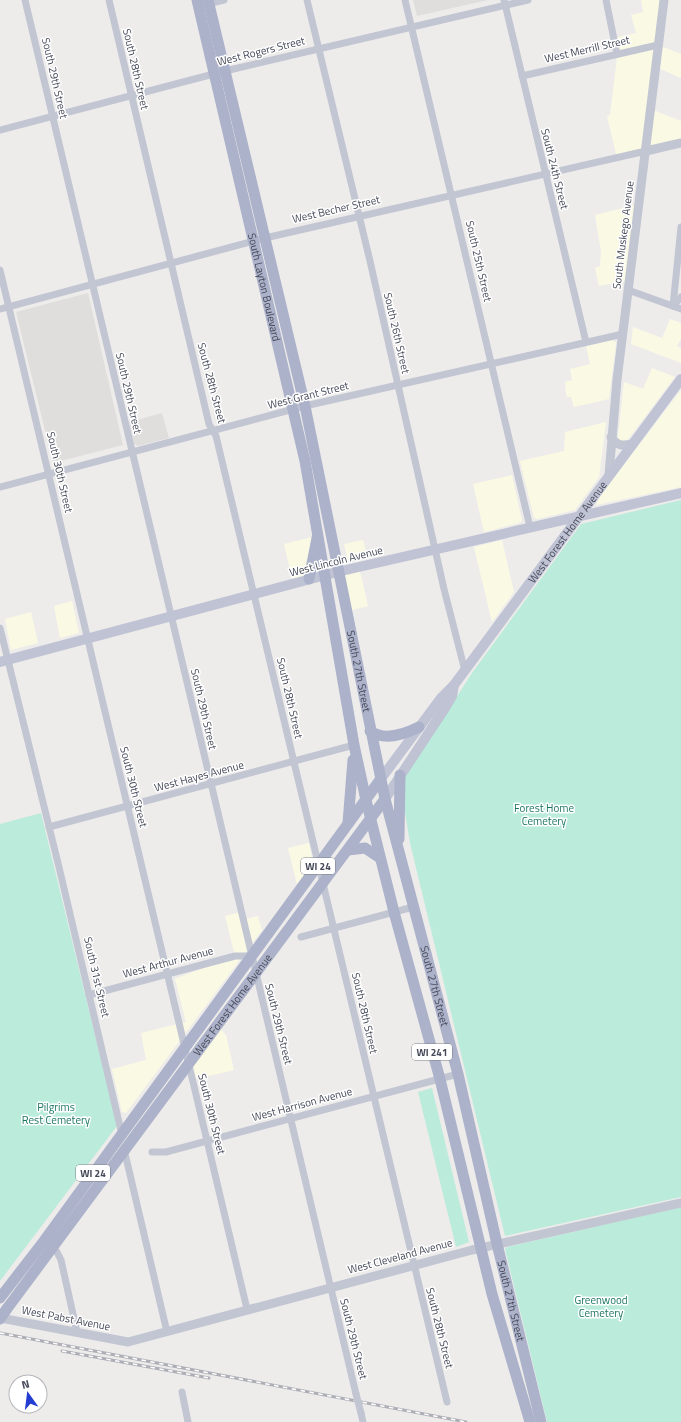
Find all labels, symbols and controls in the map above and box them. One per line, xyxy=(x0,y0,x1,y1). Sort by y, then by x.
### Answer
street label: South 28th Street xyxy=(119,27,153,111)
street label: West Merrill Street xyxy=(543,31,631,67)
street label: West Rogers Street xyxy=(215,32,307,70)
street label: South 29th Street xyxy=(38,36,72,120)
street label: South 24th Street xyxy=(537,127,573,211)
street label: South Muskego Avenue xyxy=(608,180,638,290)
street label: West Becher Street xyxy=(291,191,382,227)
street label: South 25th Street xyxy=(462,219,496,303)
street label: South Layton Boulevard xyxy=(244,232,285,343)
street label: South 26th Street xyxy=(380,291,414,375)
street label: South 28th Street xyxy=(194,341,230,425)
street label: South 29th Street xyxy=(112,351,146,435)
street label: West Grant Street xyxy=(266,377,350,413)
street label: South 30th Street xyxy=(43,430,77,514)
street label: West Forest Home Avenue xyxy=(524,477,611,586)
street label: West Lincoln Avenue xyxy=(288,542,385,580)
street label: South 27th Street xyxy=(343,629,375,713)
street label: South 28th Street xyxy=(273,656,307,740)
street label: South 29th Street xyxy=(187,667,221,751)
street label: South 30th Street xyxy=(116,745,152,829)
street label: West Hayes Avenue xyxy=(152,756,246,796)
park label: Forest Home Cemetery xyxy=(514,800,574,829)
road number: WI 24 xyxy=(301,858,335,874)
street label: South 31st Street xyxy=(80,935,114,1019)
street label: West Arthur Avenue xyxy=(121,942,215,982)
street label: South 27th Street xyxy=(416,944,453,1028)
street label: West Forest Home Avenue xyxy=(189,950,276,1059)
street label: South 28th Street xyxy=(348,971,382,1055)
street label: South 29th Street xyxy=(261,982,297,1066)
road number: WI 241 xyxy=(412,1044,452,1060)
street label: South 30th Street xyxy=(194,1072,230,1156)
street label: West Harrison Avenue xyxy=(250,1083,354,1125)
park label: Pilgrims Rest Cemetery xyxy=(22,1099,91,1128)
road number: WI 24 xyxy=(76,1165,110,1181)
street label: West Cleveland Avenue xyxy=(346,1234,455,1278)
street label: South 27th Street xyxy=(493,1259,529,1343)
street label: South 28th Street xyxy=(422,1286,458,1370)
park label: Greenwood Cemetery xyxy=(574,1292,628,1321)
street label: South 29th Street xyxy=(336,1297,372,1381)
street label: West Pabst Avenue xyxy=(20,1302,112,1335)
north arrow xyxy=(8,1374,48,1414)
text: N xyxy=(20,1376,31,1393)

